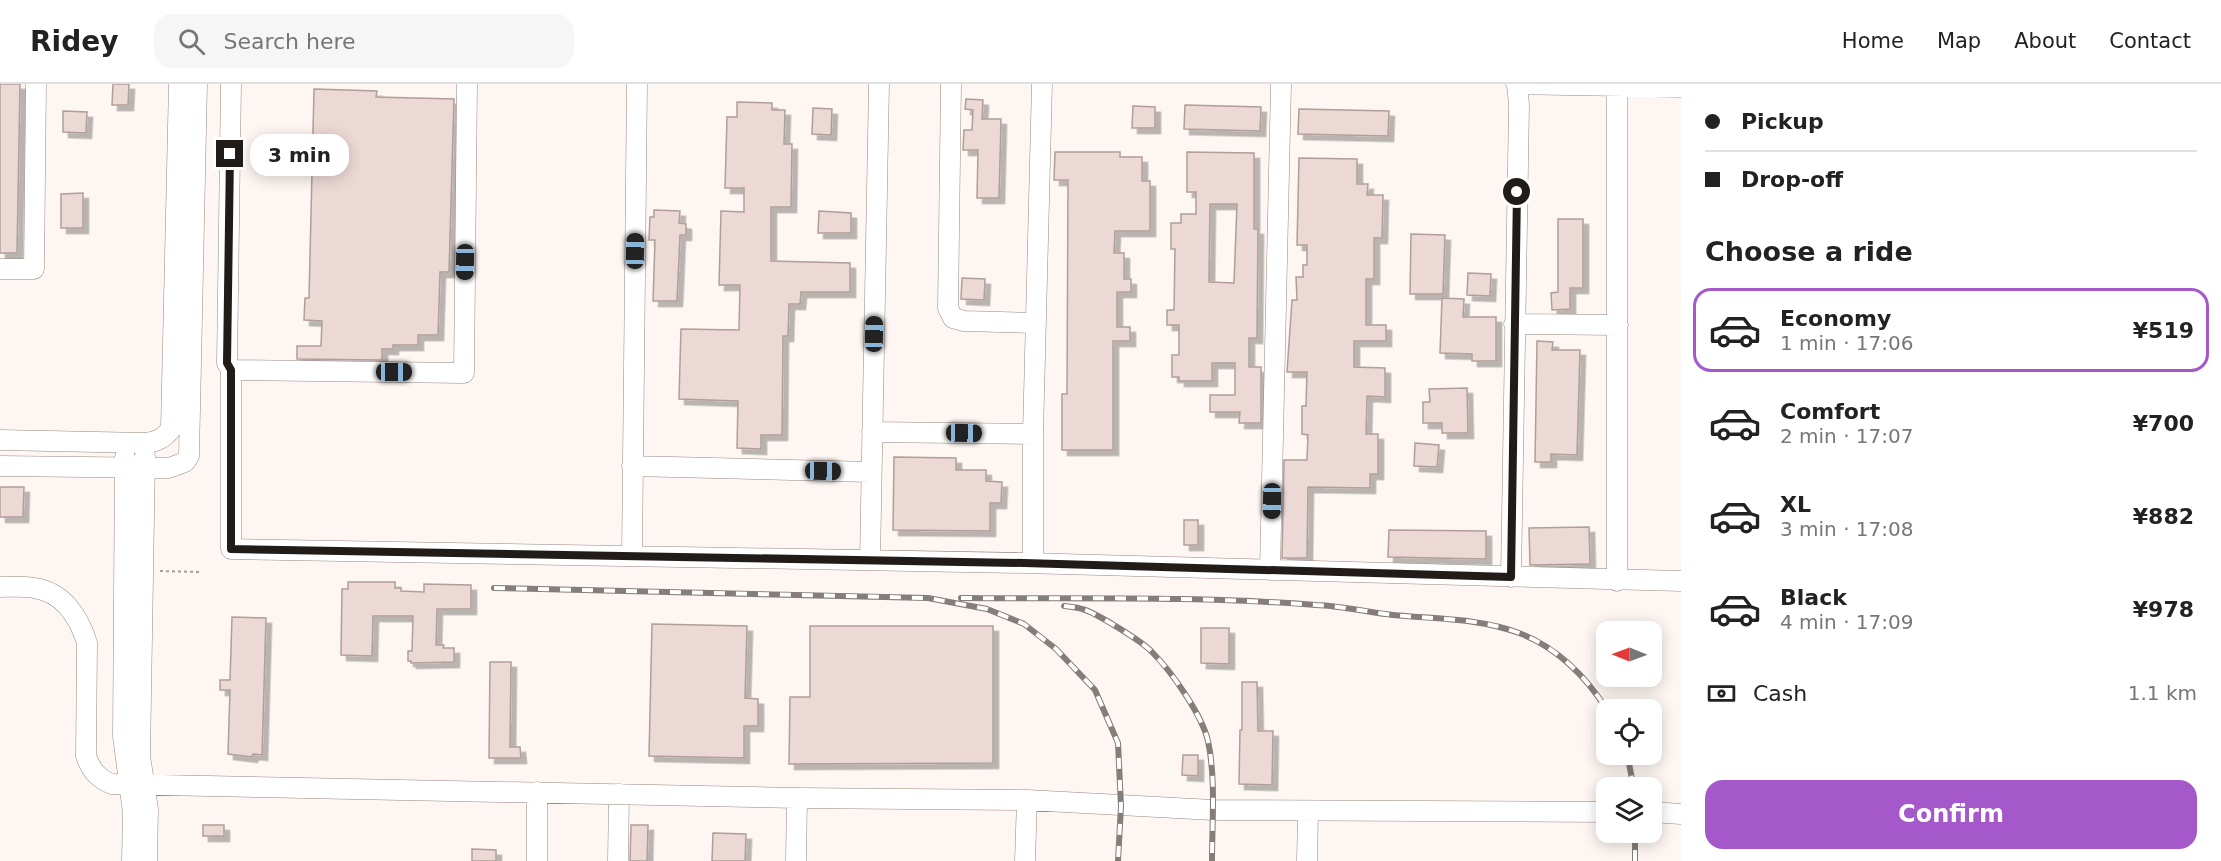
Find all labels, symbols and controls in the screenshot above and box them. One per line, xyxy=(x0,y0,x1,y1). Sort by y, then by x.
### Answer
search box xyxy=(154,14,574,68)
text: Ridey xyxy=(30,25,118,58)
icon: search xyxy=(175,25,208,58)
text: Search here xyxy=(223,29,356,54)
text: Home xyxy=(1842,29,1904,53)
text: Map xyxy=(1937,29,1981,53)
text: About xyxy=(2014,29,2076,53)
text: Contact xyxy=(2109,29,2191,53)
text: Pickup xyxy=(1741,109,1824,134)
callout: 3 min xyxy=(251,133,350,175)
route end xyxy=(216,140,243,167)
text: 3 min xyxy=(268,143,331,167)
text: Drop-off xyxy=(1741,167,1843,192)
route start xyxy=(1503,178,1530,205)
car xyxy=(626,233,644,269)
text: Choose a ride xyxy=(1705,236,1913,267)
car xyxy=(456,244,474,280)
icon: car xyxy=(1708,303,1762,357)
text: Economy xyxy=(1780,306,1891,331)
car xyxy=(865,316,883,352)
text: ¥519 xyxy=(2133,318,2194,343)
text: 1 min · 17:06 xyxy=(1780,331,1914,355)
car xyxy=(376,363,412,381)
icon: car xyxy=(1708,396,1762,450)
text: Comfort xyxy=(1780,399,1880,424)
text: ¥700 xyxy=(2133,411,2194,436)
car xyxy=(946,424,982,442)
text: 2 min · 17:07 xyxy=(1780,424,1914,448)
car xyxy=(805,462,841,480)
car xyxy=(1263,483,1281,519)
icon: car xyxy=(1708,489,1762,543)
text: XL xyxy=(1780,492,1811,517)
text: ¥882 xyxy=(2133,504,2194,529)
text: 3 min · 17:08 xyxy=(1780,517,1914,541)
icon: car xyxy=(1708,582,1762,636)
text: Black xyxy=(1780,585,1847,610)
text: ¥978 xyxy=(2133,597,2194,622)
text: 4 min · 17:09 xyxy=(1780,610,1914,634)
north arrow xyxy=(1596,621,1662,687)
map controls xyxy=(1596,621,1662,843)
icon: cash xyxy=(1705,677,1738,710)
text: Cash xyxy=(1753,681,1807,706)
text: 1.1 km xyxy=(2128,681,2197,705)
button: locate xyxy=(1596,699,1662,765)
button: layers xyxy=(1596,777,1662,843)
button: Confirm xyxy=(1705,780,2197,849)

